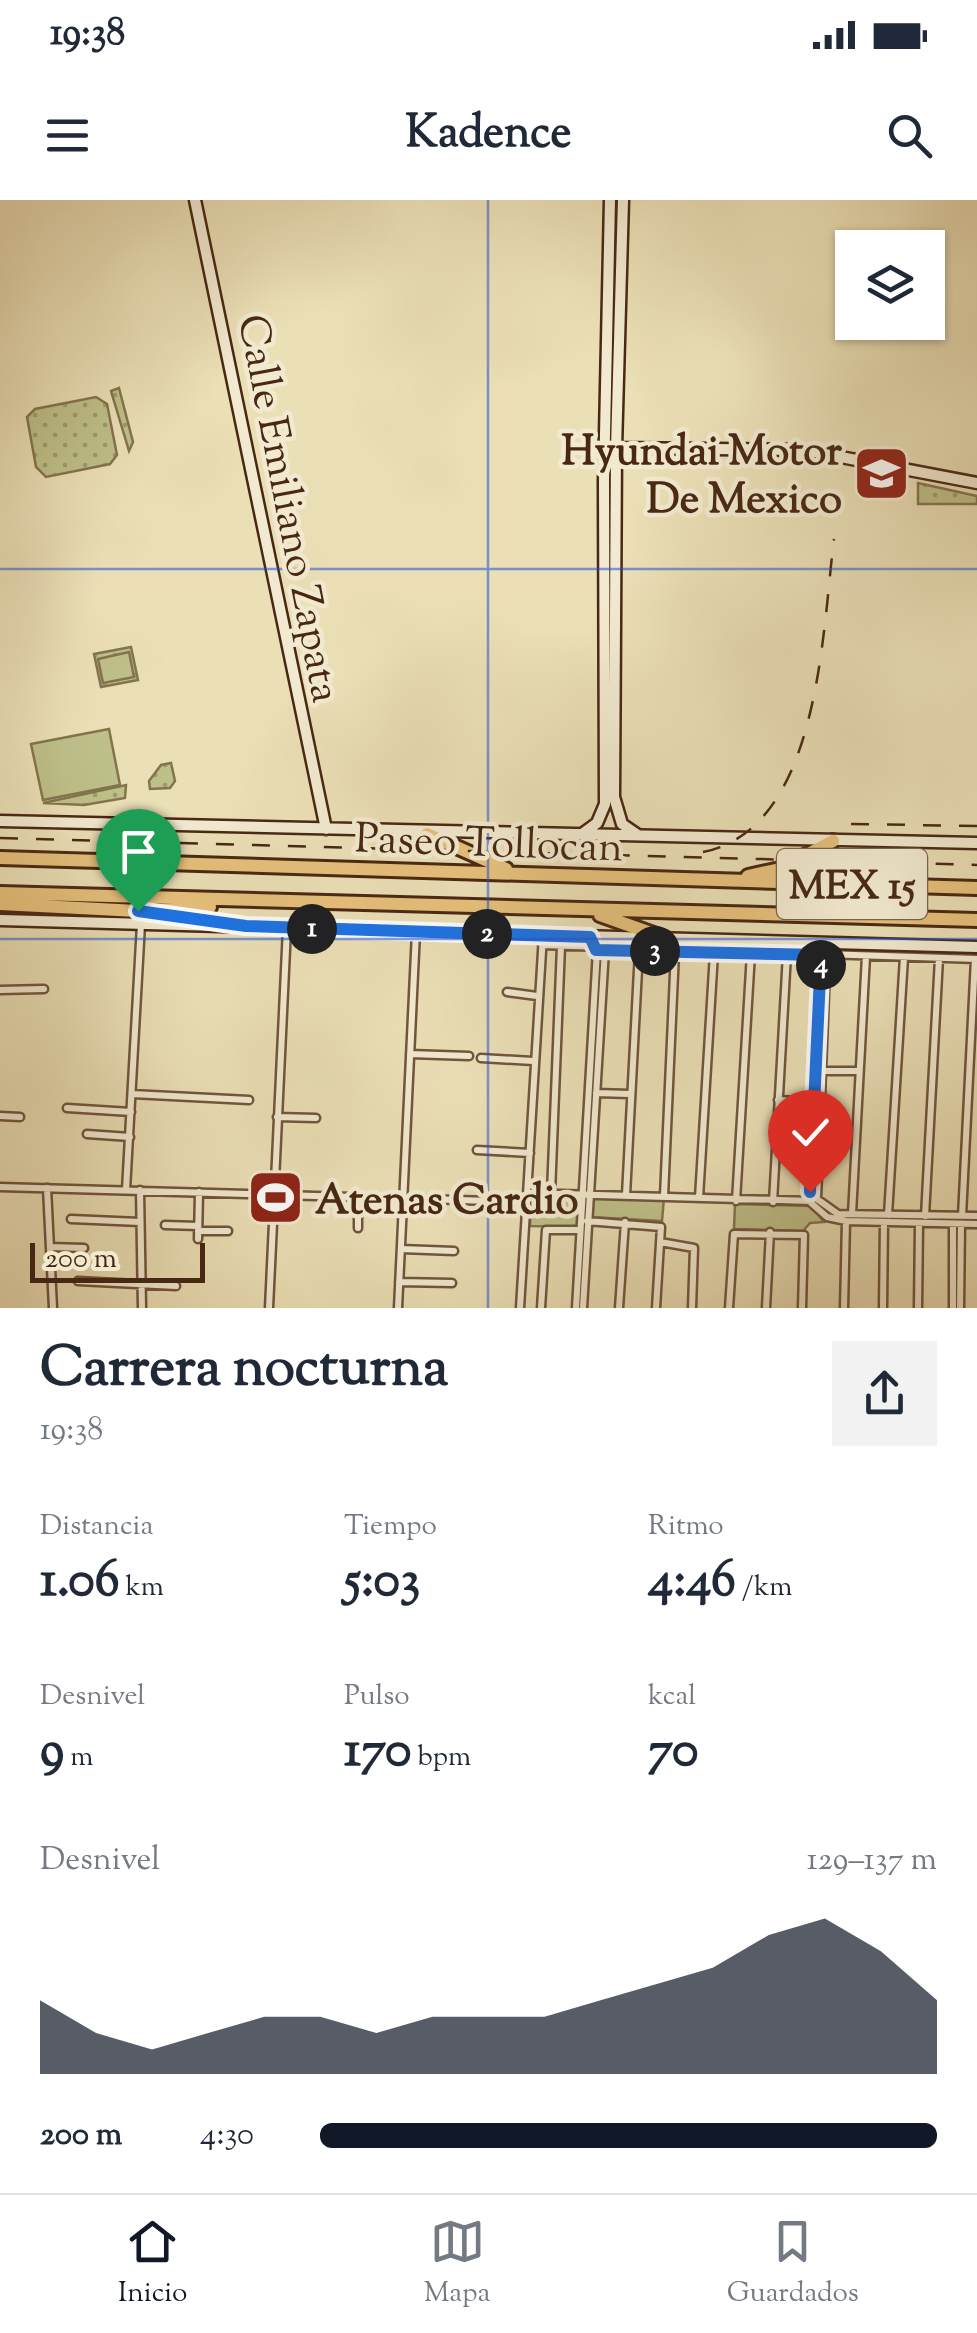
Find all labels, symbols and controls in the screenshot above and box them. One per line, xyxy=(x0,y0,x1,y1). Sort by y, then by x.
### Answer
text: 19:38 xyxy=(50,8,125,62)
text: Kadence xyxy=(405,103,572,168)
icon: menu xyxy=(40,108,95,163)
icon: search xyxy=(882,108,937,163)
map controls xyxy=(835,230,945,340)
button: layers xyxy=(835,230,945,340)
street label: Calle Emiliano Zapata xyxy=(219,310,353,708)
place label: Hyundai Motor De Mexico xyxy=(561,424,842,532)
school or university icon: Hyundai Motor De Mexico xyxy=(851,443,911,503)
pin xyxy=(96,809,181,912)
street label: Paseo Tollocan xyxy=(354,811,624,881)
icon: arrive xyxy=(111,824,166,879)
road number: MEX 15 xyxy=(777,849,927,919)
pin: 1 xyxy=(287,904,337,954)
text: 1 xyxy=(307,909,317,949)
pin: 2 xyxy=(462,909,512,959)
text: 2 xyxy=(480,914,494,954)
pin: 3 xyxy=(630,926,680,976)
text: 3 xyxy=(649,931,661,971)
pin: 4 xyxy=(796,940,846,990)
text: 4 xyxy=(814,945,828,985)
pin xyxy=(768,1090,853,1193)
icon: check xyxy=(783,1105,838,1160)
sports icon: Atenas Cardio xyxy=(246,1168,306,1228)
place label: Atenas Cardio xyxy=(315,1173,578,1233)
scale bar xyxy=(30,1238,205,1282)
text: 200 m xyxy=(45,1240,117,1280)
text: Carrera nocturna xyxy=(40,1331,448,1410)
button: share xyxy=(832,1341,937,1446)
text: 19:38 xyxy=(40,1408,103,1454)
text: Distancia xyxy=(40,1507,153,1547)
text: Tiempo xyxy=(344,1507,437,1547)
text: Ritmo xyxy=(648,1507,724,1547)
text: 1.06 xyxy=(40,1547,120,1619)
text: 5:03 xyxy=(344,1547,420,1619)
text: 4:46 xyxy=(648,1547,736,1619)
text: km xyxy=(120,1568,164,1608)
text: /km xyxy=(736,1568,792,1608)
text: Desnivel xyxy=(40,1677,145,1717)
text: Pulso xyxy=(344,1677,410,1717)
text: kcal xyxy=(648,1677,696,1717)
text: 9 xyxy=(40,1717,64,1789)
text: 170 xyxy=(344,1717,412,1789)
text: 70 xyxy=(648,1717,699,1789)
text: m xyxy=(64,1738,93,1778)
text: bpm xyxy=(412,1738,471,1778)
text: Desnivel xyxy=(40,1838,160,1884)
text: 129–137 m xyxy=(807,1838,937,1884)
text: 200 m xyxy=(40,2113,122,2159)
text: 4:30 xyxy=(200,2113,254,2159)
tab: Inicio xyxy=(118,2214,187,2314)
tab: Mapa xyxy=(424,2214,490,2314)
tab: Guardados xyxy=(727,2214,859,2314)

